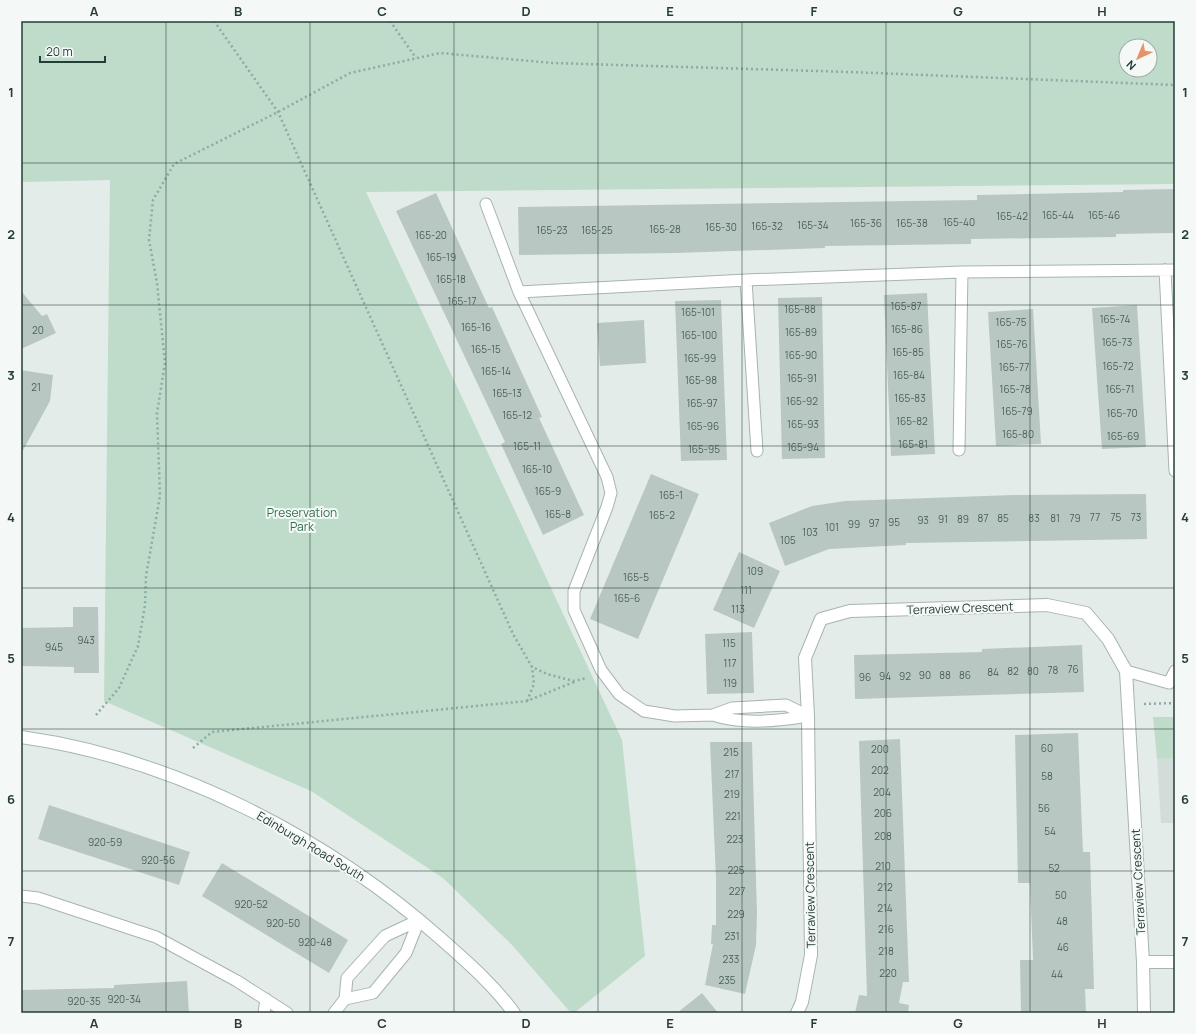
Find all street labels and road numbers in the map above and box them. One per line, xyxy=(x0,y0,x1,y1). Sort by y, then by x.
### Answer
street label: Terraview Crescent xyxy=(906,598,1014,618)
street label: Edinburgh Road South xyxy=(254,807,368,885)
street label: Terraview Crescent xyxy=(1127,828,1149,936)
street label: Terraview Crescent xyxy=(801,841,819,948)

